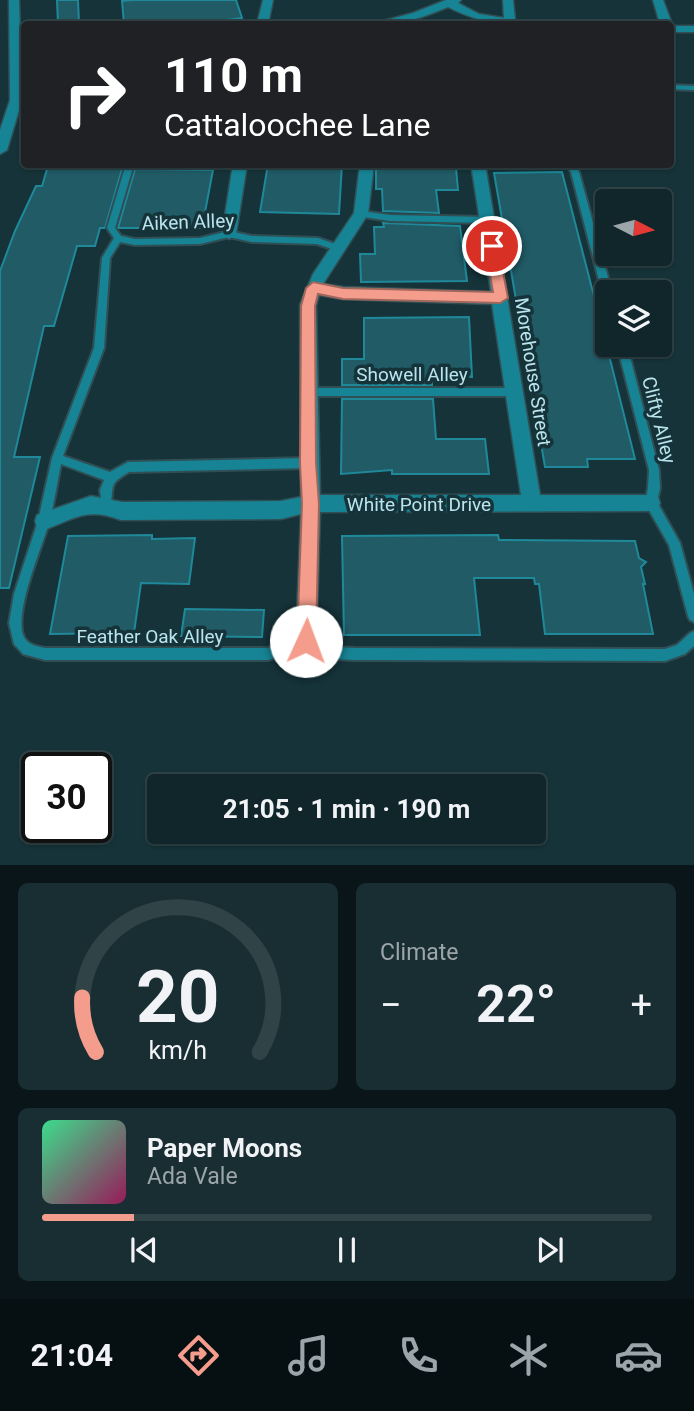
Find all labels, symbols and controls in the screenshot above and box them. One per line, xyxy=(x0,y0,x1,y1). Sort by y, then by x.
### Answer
text: 110 m xyxy=(164,47,303,104)
icon: right xyxy=(49,49,140,140)
text: Cattaloochee Lane xyxy=(164,106,430,144)
north arrow xyxy=(595,189,672,266)
map controls xyxy=(595,189,672,357)
street label: Aiken Alley xyxy=(141,209,235,235)
pin xyxy=(462,216,522,276)
icon: arrive xyxy=(473,227,511,265)
button: layers xyxy=(595,280,672,357)
street label: Morehouse Street xyxy=(510,296,556,448)
street label: Showell Alley xyxy=(356,363,468,386)
street label: Clifty Alley xyxy=(637,374,681,466)
street label: White Point Drive xyxy=(347,493,491,516)
position arrow xyxy=(269,604,343,678)
street label: Feather Oak Alley xyxy=(77,625,223,648)
speed limit sign: 30 xyxy=(21,752,112,843)
text: 21:05 · 1 min · 190 m xyxy=(223,794,470,824)
text: Climate xyxy=(380,939,459,966)
text: 20 xyxy=(136,955,220,1041)
text: 22° xyxy=(476,974,556,1035)
text: − xyxy=(380,983,402,1027)
text: + xyxy=(630,983,652,1027)
text: km/h xyxy=(149,1036,207,1065)
text: Paper Moons xyxy=(147,1133,302,1163)
text: Ada Vale xyxy=(147,1163,238,1190)
icon: previous xyxy=(125,1231,163,1269)
icon: pause xyxy=(328,1231,366,1269)
icon: next xyxy=(531,1231,569,1269)
icon: directions xyxy=(174,1331,223,1380)
icon: music xyxy=(284,1331,333,1380)
icon: phone xyxy=(394,1331,443,1380)
icon: climate xyxy=(504,1331,553,1380)
icon: car xyxy=(614,1331,663,1380)
text: 21:04 xyxy=(31,1336,113,1374)

